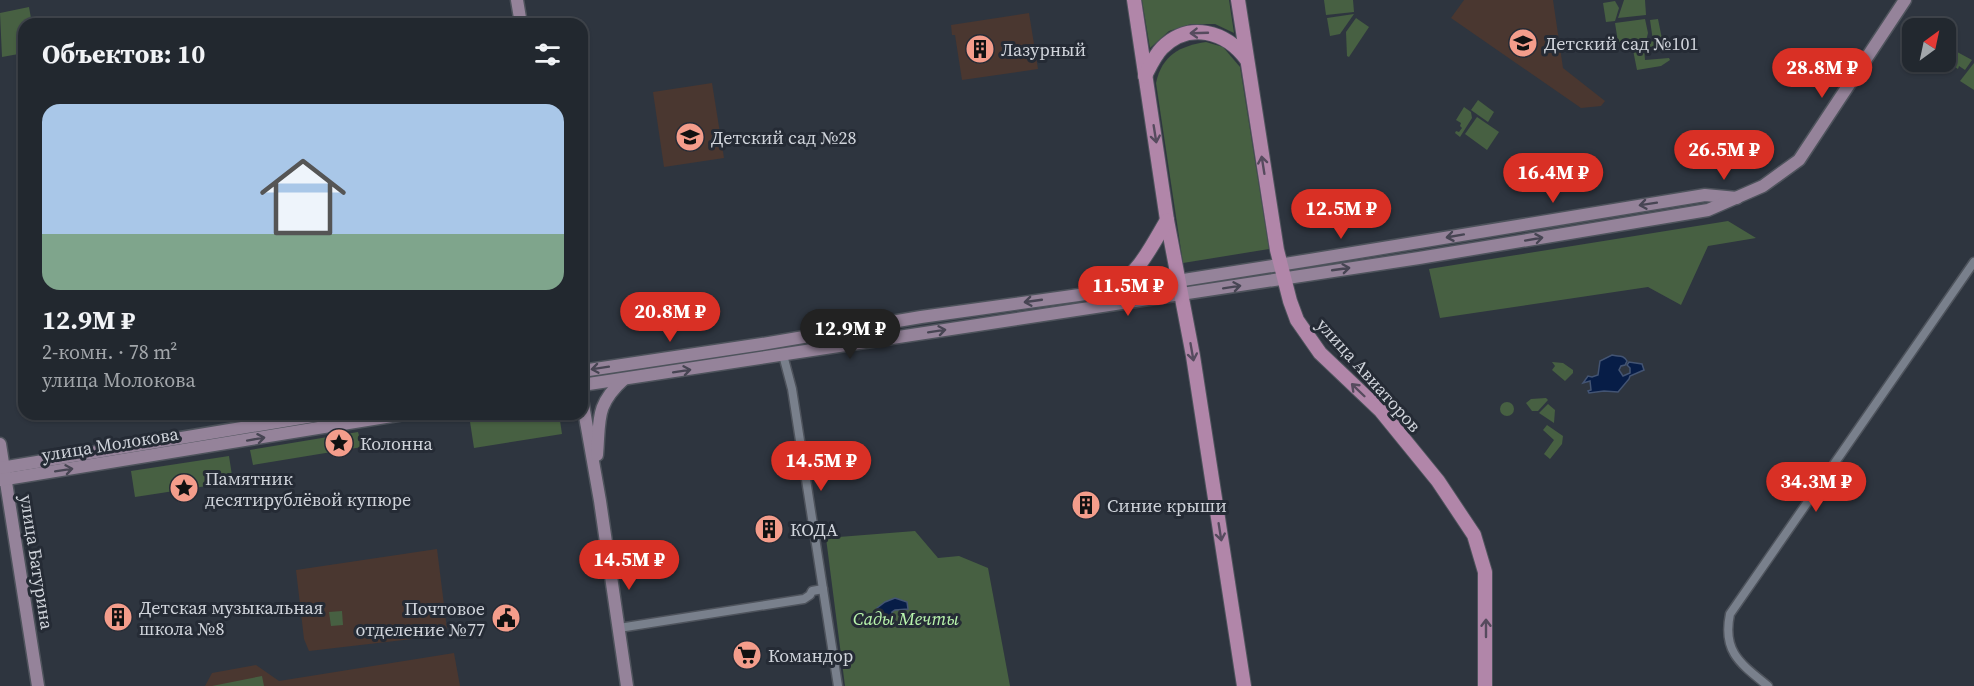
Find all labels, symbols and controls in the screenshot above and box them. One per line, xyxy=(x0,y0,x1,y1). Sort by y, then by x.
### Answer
north arrow xyxy=(1902,18,1956,72)
map controls xyxy=(1902,18,1956,72)
one-way arrow xyxy=(1189,27,1209,38)
school or university icon: Детский сад №101 xyxy=(1507,27,1539,59)
place label: Детский сад №101 xyxy=(1544,31,1699,56)
building icon: Лазурный xyxy=(964,33,996,65)
text: Объектов: 10 xyxy=(42,36,205,72)
place label: Лазурный xyxy=(1001,37,1086,62)
icon: filters xyxy=(531,38,564,71)
pin: 28.8M ₽ xyxy=(1767,48,1877,99)
text: 28.8M ₽ xyxy=(1786,53,1858,81)
school or university icon: Детский сад №28 xyxy=(674,121,706,153)
one-way arrow xyxy=(1149,123,1160,143)
place label: Детский сад №28 xyxy=(711,125,857,150)
pin: 26.5M ₽ xyxy=(1669,130,1779,181)
text: 26.5M ₽ xyxy=(1688,135,1760,163)
icon: home xyxy=(249,143,357,251)
pin: 16.4M ₽ xyxy=(1498,153,1608,204)
one-way arrow xyxy=(1258,156,1269,176)
text: 16.4M ₽ xyxy=(1517,158,1589,186)
pin: 12.5M ₽ xyxy=(1286,189,1396,240)
text: 12.5M ₽ xyxy=(1305,194,1377,222)
one-way arrow xyxy=(1638,198,1658,209)
one-way arrow xyxy=(1446,231,1466,242)
one-way arrow xyxy=(1524,233,1543,244)
one-way arrow xyxy=(1331,264,1351,275)
pin: 11.5M ₽ xyxy=(1073,266,1183,317)
text: 11.5M ₽ xyxy=(1092,271,1164,299)
one-way arrow xyxy=(1222,281,1242,292)
pin: 20.8M ₽ xyxy=(615,292,725,343)
one-way arrow xyxy=(1024,296,1043,307)
text: 20.8M ₽ xyxy=(634,297,706,325)
text: 12.9M ₽ xyxy=(42,302,135,338)
pin: 12.9M ₽ xyxy=(795,309,905,360)
street label: улица Авиаторов xyxy=(1311,313,1427,437)
text: 12.9M ₽ xyxy=(814,314,886,342)
one-way arrow xyxy=(927,325,946,336)
text: 2-комн. · 78 m² xyxy=(42,338,177,366)
one-way arrow xyxy=(1187,342,1198,362)
one-way arrow xyxy=(591,363,610,374)
one-way arrow xyxy=(672,365,691,376)
text: улица Молокова xyxy=(42,366,196,394)
one-way arrow xyxy=(1351,382,1366,397)
street label: улица Молокова xyxy=(40,421,181,467)
place icon: Колонна xyxy=(323,427,355,459)
place label: Колонна xyxy=(360,431,434,456)
one-way arrow xyxy=(246,433,265,444)
pin: 14.5M ₽ xyxy=(766,441,876,492)
text: 14.5M ₽ xyxy=(785,446,857,474)
pin: 34.3M ₽ xyxy=(1761,462,1871,513)
one-way arrow xyxy=(53,465,73,476)
place label: Памятник десятирублёвой купюре xyxy=(205,466,411,512)
text: 34.3M ₽ xyxy=(1780,467,1852,495)
place icon: Памятник десятирублёвой купюре xyxy=(168,472,200,504)
building icon: Синие крыши xyxy=(1070,489,1102,521)
street label: улица Батурина xyxy=(14,493,60,632)
place label: Синие крыши xyxy=(1107,493,1227,518)
building icon: КОДА xyxy=(753,513,785,545)
place label: КОДА xyxy=(790,517,838,542)
one-way arrow xyxy=(1214,522,1225,542)
pin: 14.5M ₽ xyxy=(574,540,684,591)
text: 14.5M ₽ xyxy=(593,545,665,573)
place label: Детская музыкальная школа №8 xyxy=(139,595,323,641)
place label: Почтовое отделение №77 xyxy=(355,596,485,642)
building icon: Детская музыкальная школа №8 xyxy=(102,601,134,633)
public building icon: Почтовое отделение №77 xyxy=(490,602,522,634)
park label: Сады Мечты xyxy=(853,606,959,631)
one-way arrow xyxy=(1480,618,1492,638)
supermarket icon: Командор xyxy=(731,639,763,671)
place label: Командор xyxy=(768,643,853,668)

